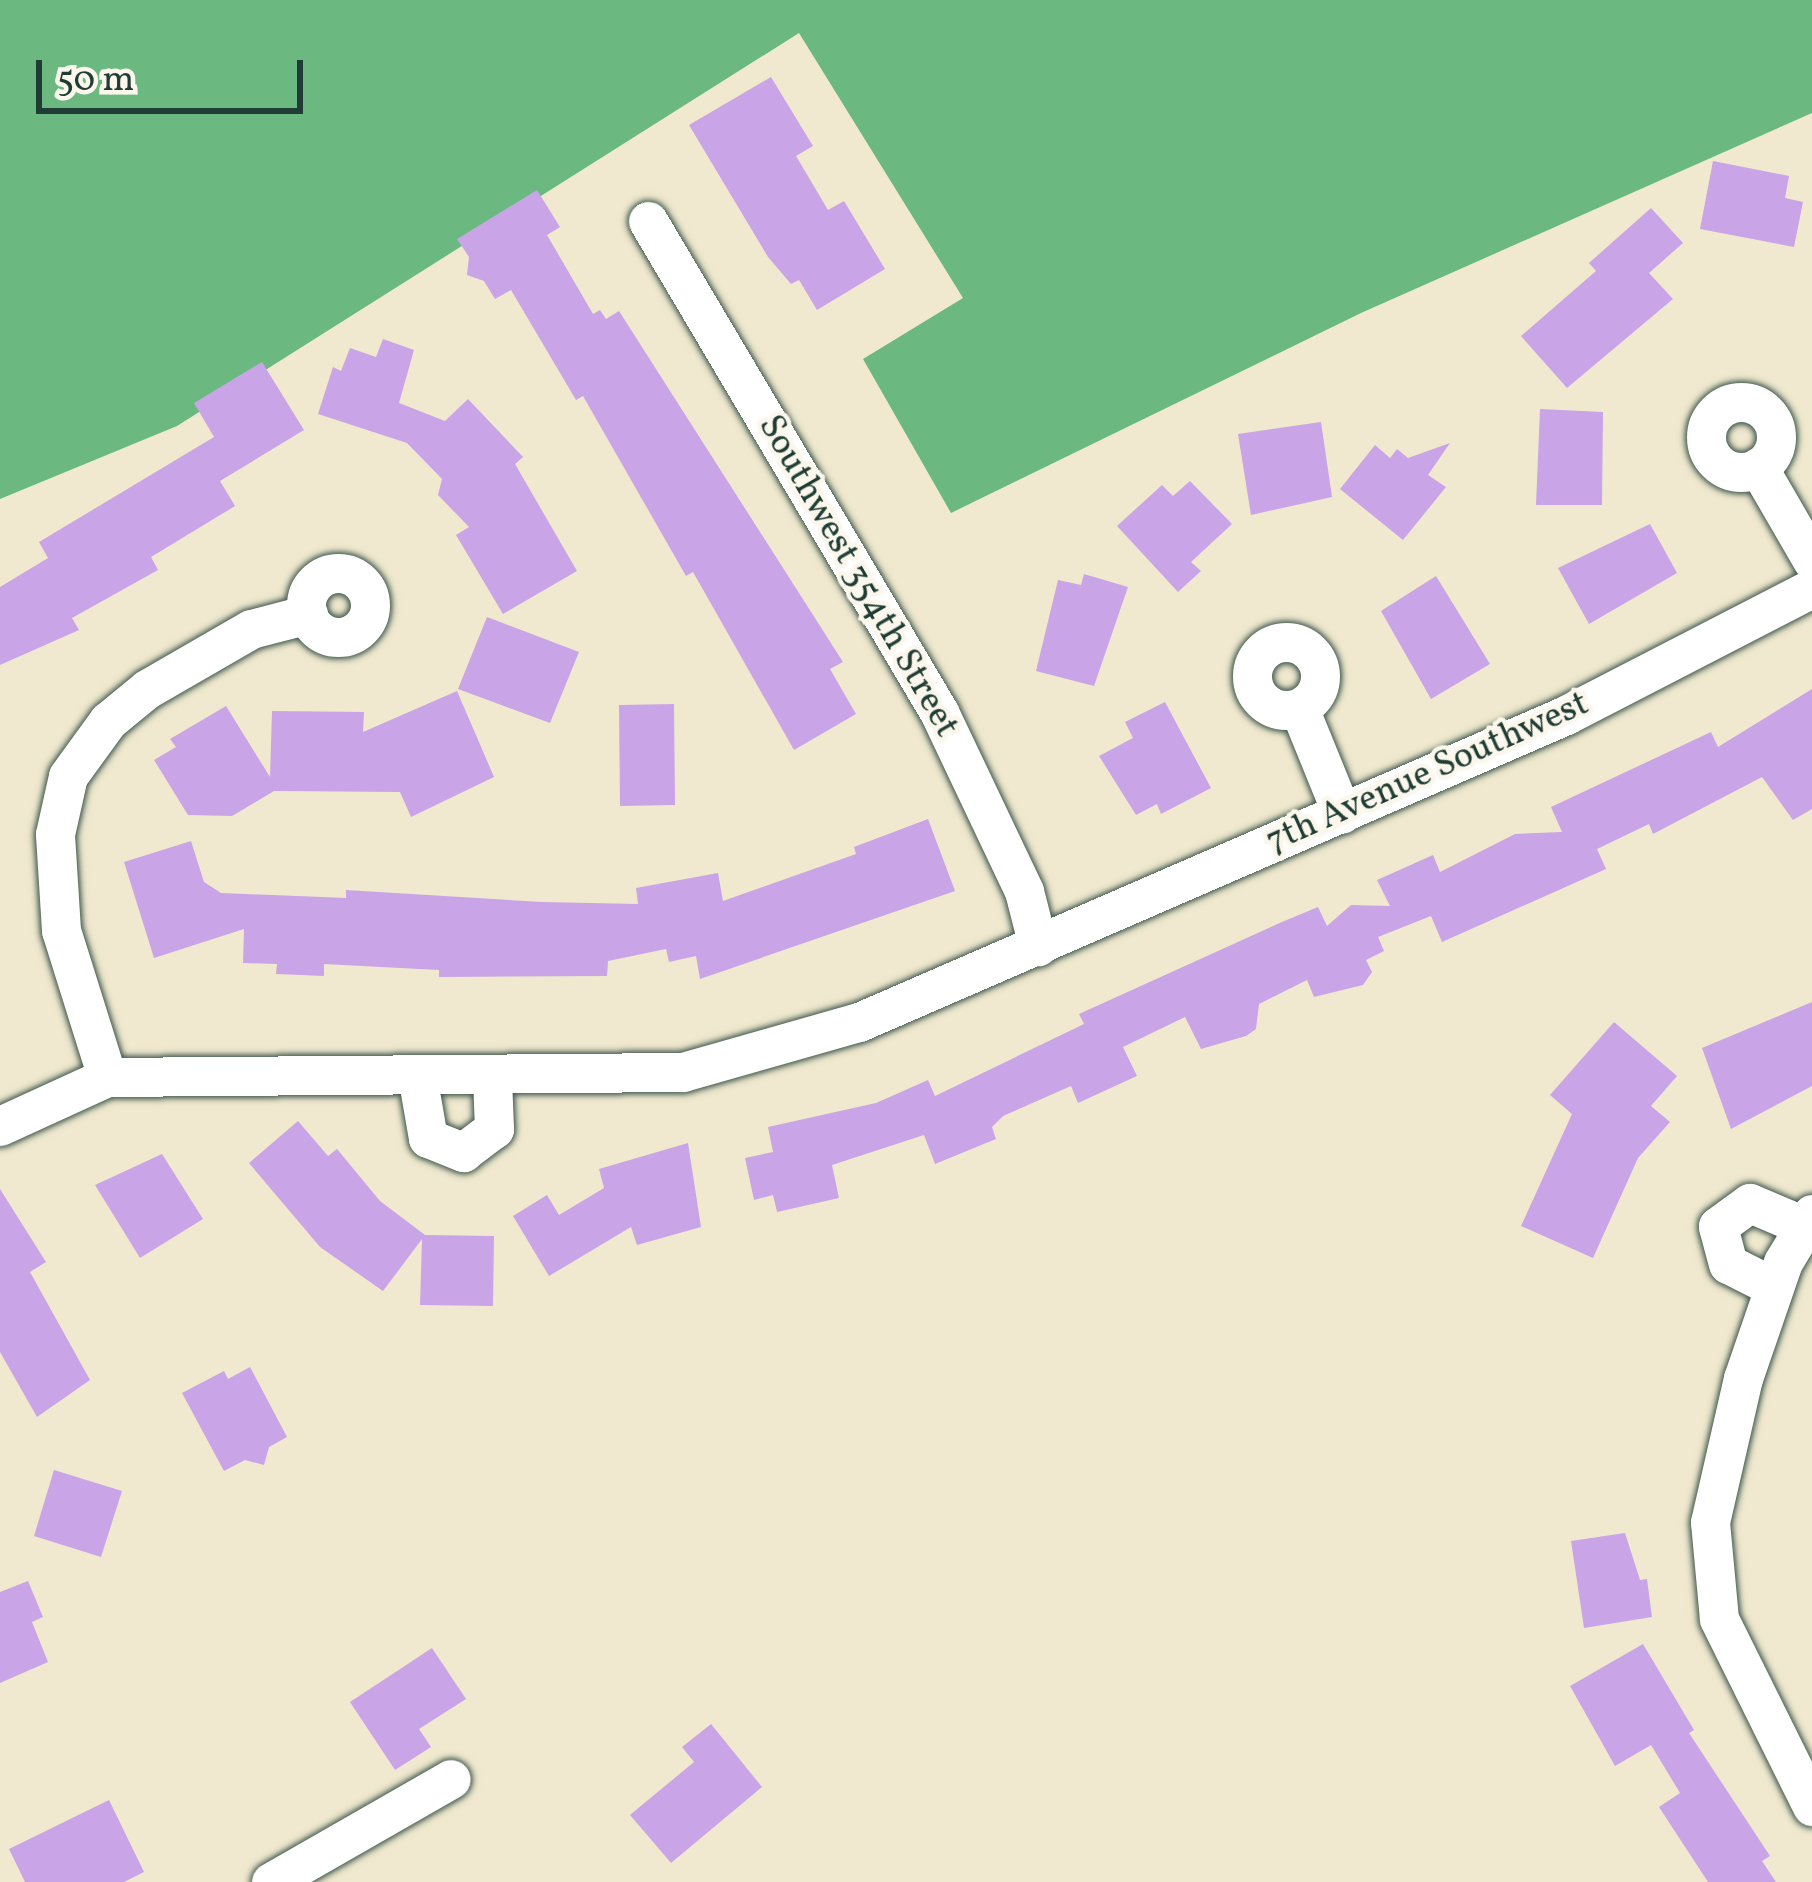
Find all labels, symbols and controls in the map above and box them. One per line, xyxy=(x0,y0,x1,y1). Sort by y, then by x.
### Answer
scale bar xyxy=(42,36,309,110)
text: 50 m xyxy=(57,56,134,106)
street label: Southwest 354th Street xyxy=(747,408,967,746)
street label: 7th Avenue Southwest xyxy=(1260,683,1596,865)

